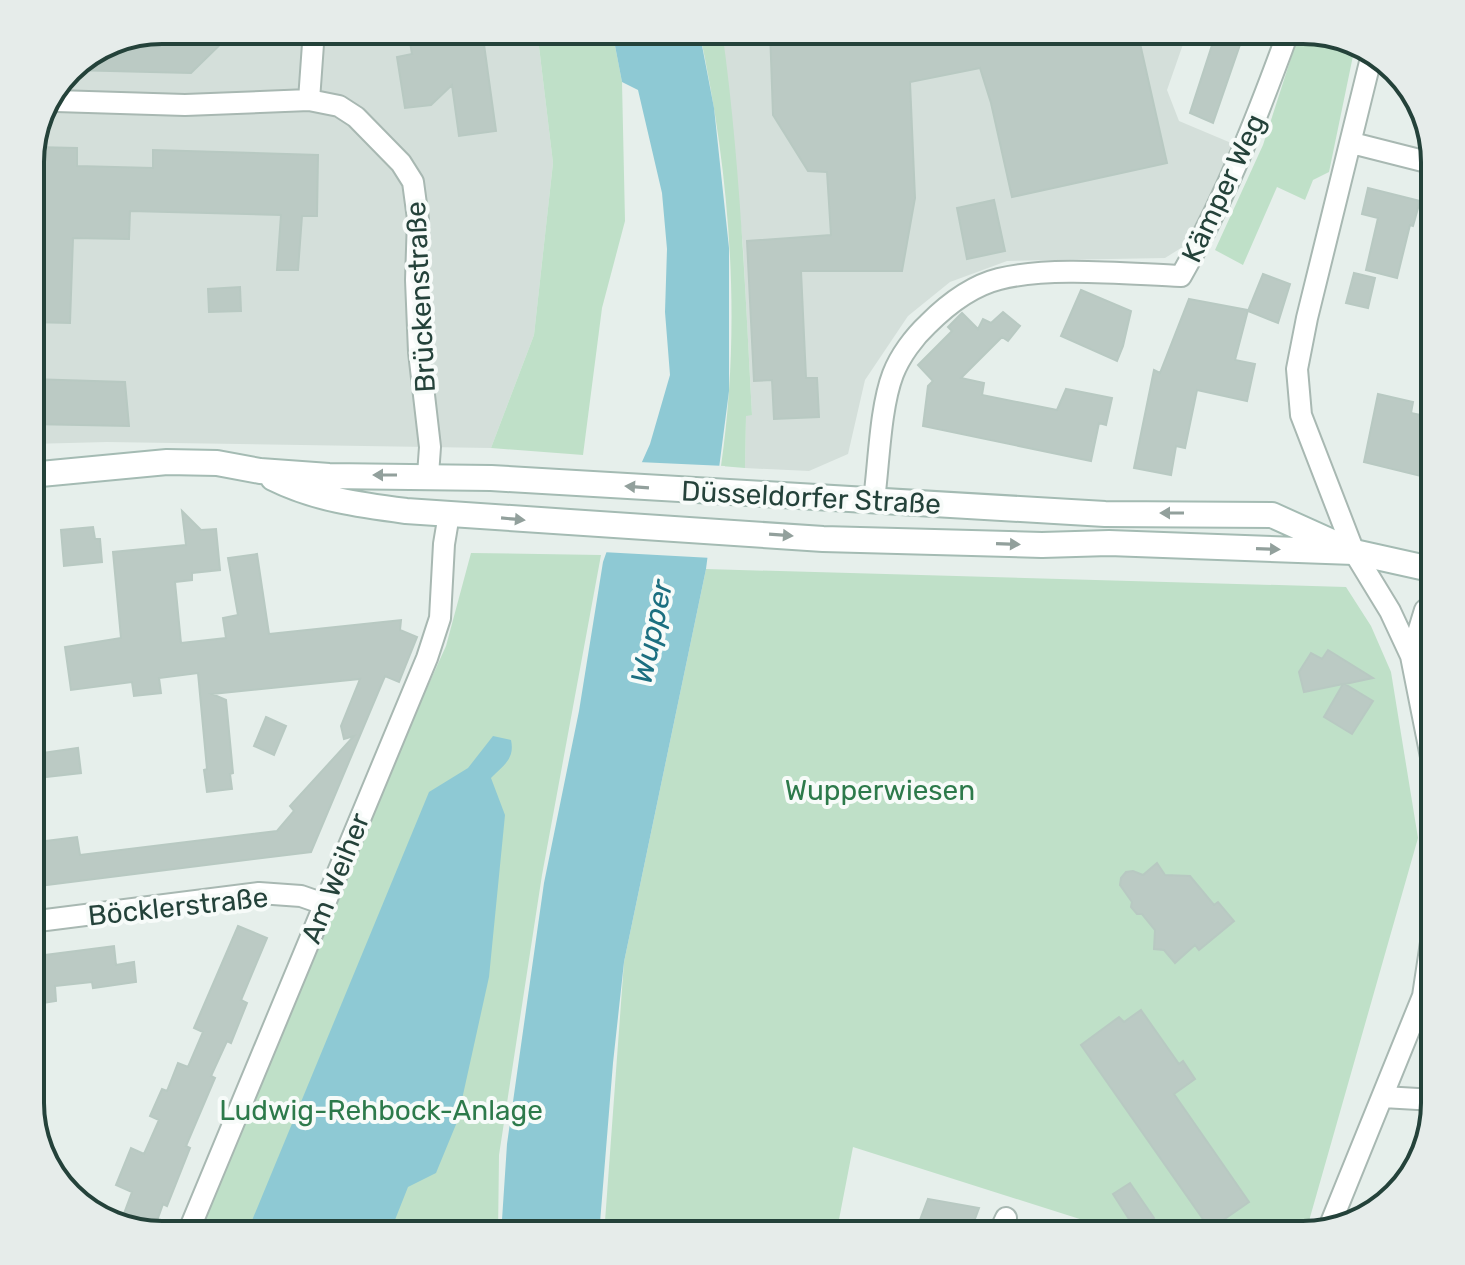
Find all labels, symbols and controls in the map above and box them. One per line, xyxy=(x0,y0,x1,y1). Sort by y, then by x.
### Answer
street label: Kämper Weg xyxy=(1175,109,1272,268)
street label: Brückenstraße xyxy=(399,201,442,393)
one-way arrow xyxy=(372,469,397,481)
street label: Düsseldorfer Straße xyxy=(680,474,942,521)
one-way arrow xyxy=(624,480,649,493)
one-way arrow xyxy=(1159,507,1184,519)
one-way arrow xyxy=(501,513,526,526)
one-way arrow xyxy=(769,529,794,542)
one-way arrow xyxy=(996,538,1021,551)
one-way arrow xyxy=(1256,543,1281,556)
water label: Wupper xyxy=(623,575,681,687)
park label: Wupperwiesen xyxy=(785,774,975,807)
street label: Am Weiher xyxy=(294,808,377,948)
street label: Böcklerstraße xyxy=(86,881,270,932)
park label: Ludwig-Rehbock-Anlage xyxy=(219,1094,543,1127)

